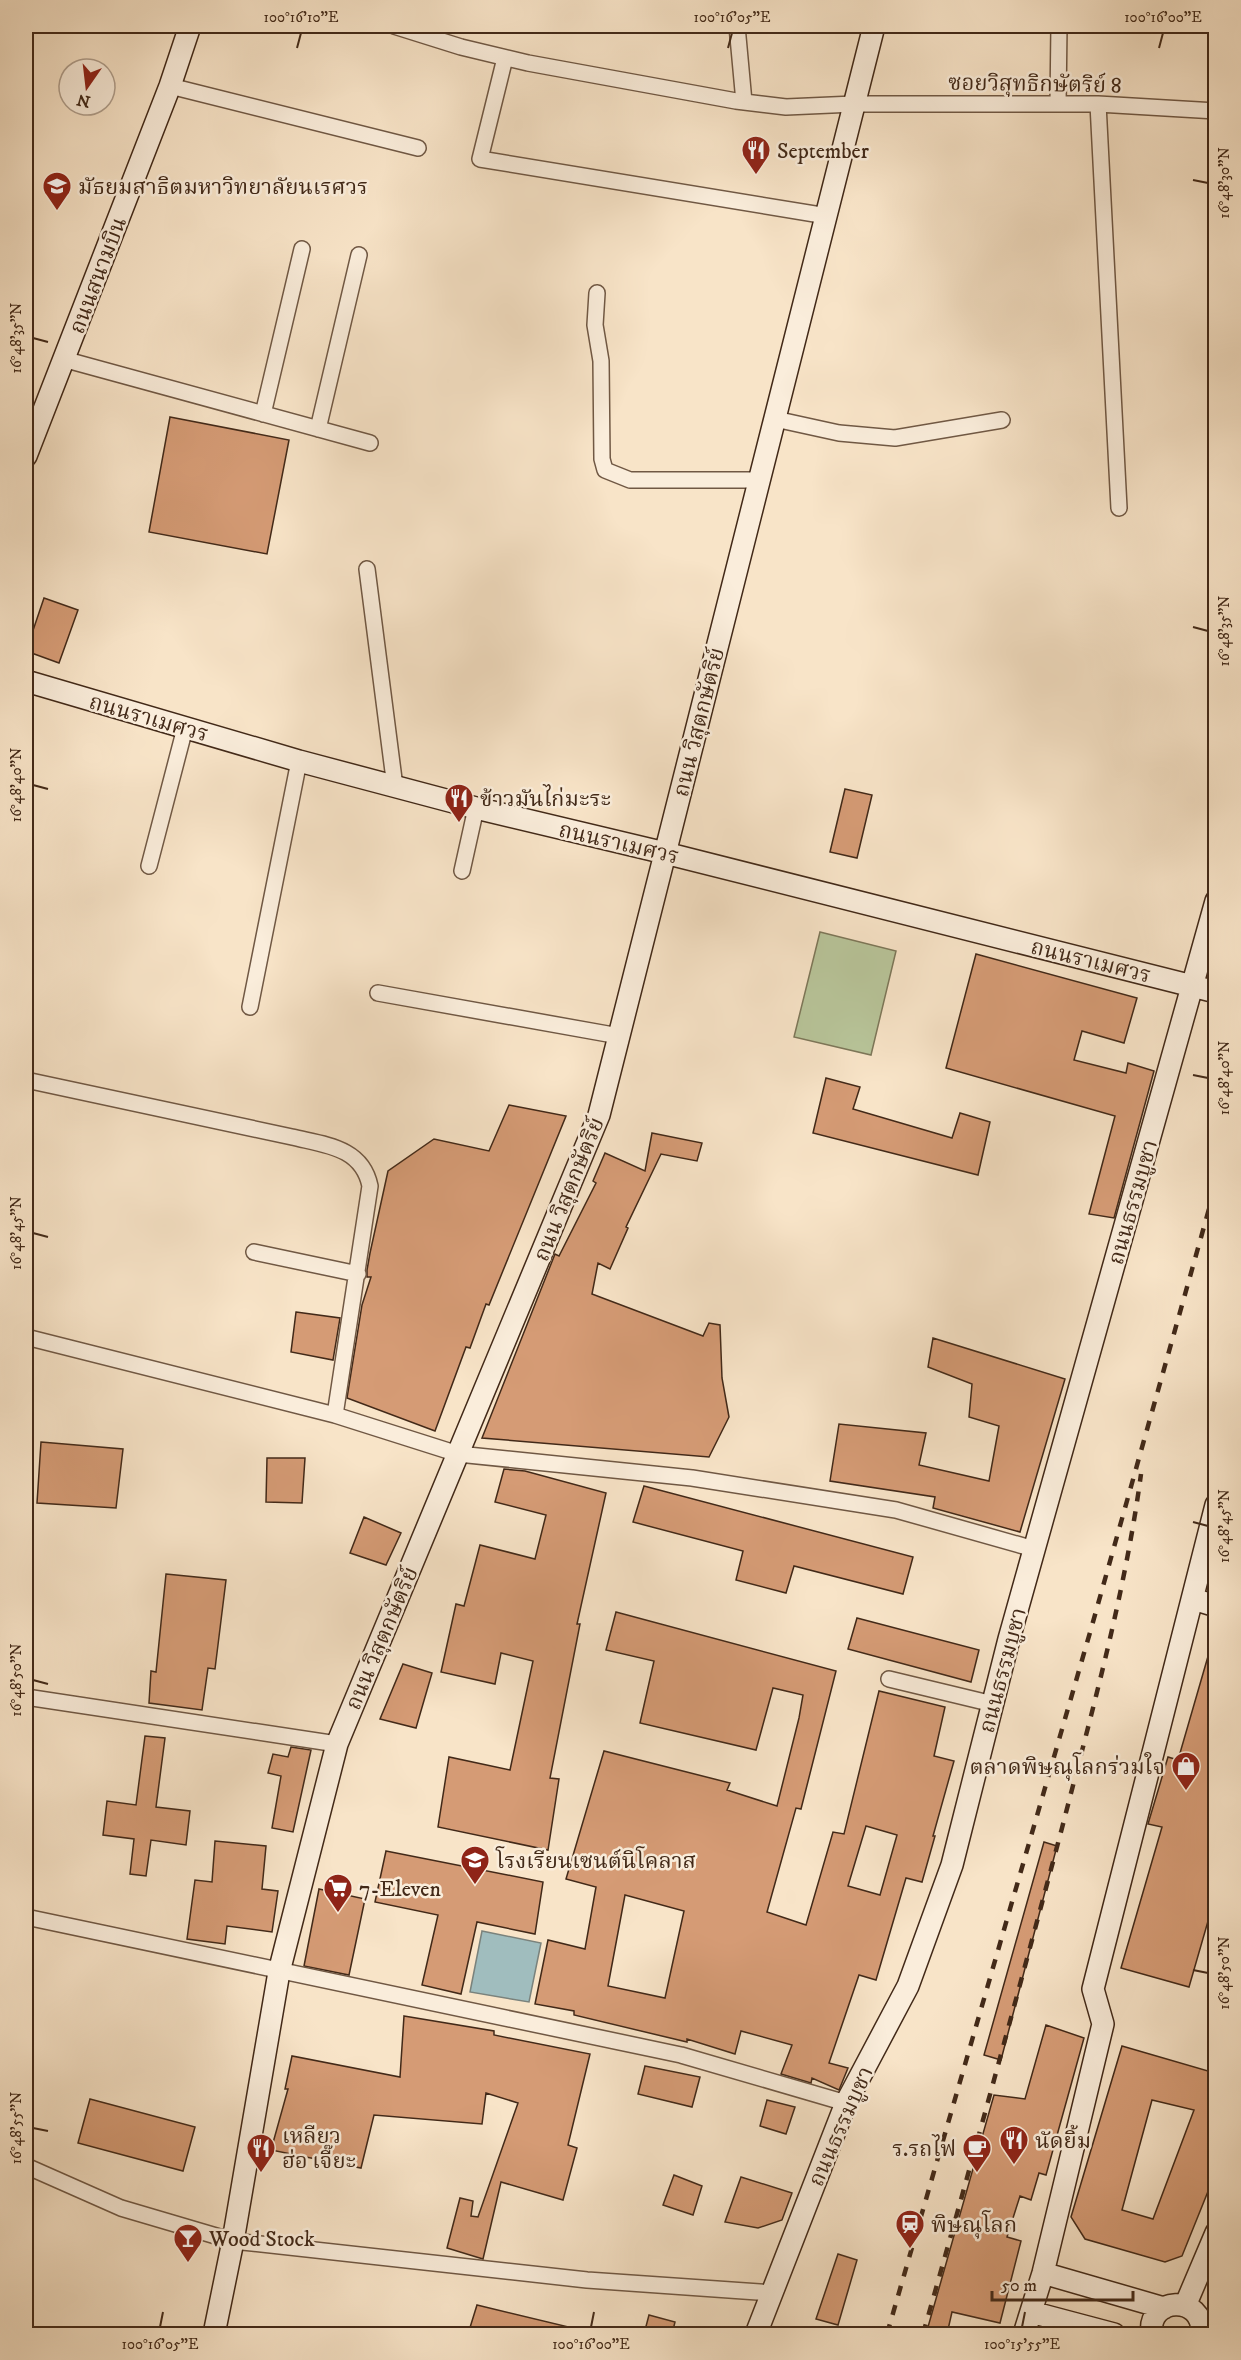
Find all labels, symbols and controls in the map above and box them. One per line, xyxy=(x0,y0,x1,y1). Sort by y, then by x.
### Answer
text: 100°16'10"E xyxy=(263,8,339,27)
text: 100°16'05"E xyxy=(693,8,771,27)
text: 100°16'00"E xyxy=(1124,8,1202,27)
north arrow xyxy=(57,57,117,117)
street label: ซอยวิสุทธิกษัตริย์ 8 xyxy=(948,69,1122,100)
text: N xyxy=(75,89,92,112)
restaurant icon: September xyxy=(740,134,772,176)
place label: September xyxy=(777,138,870,165)
text: 16°48'30"N xyxy=(1215,147,1234,219)
school or university icon: มัธยมสาธิตมหาวิทยาลัยนเรศวร xyxy=(41,170,73,212)
place label: มัธยมสาธิตมหาวิทยาลัยนเรศวร xyxy=(78,174,368,201)
street label: ถนนสนามบิน xyxy=(64,213,133,338)
text: 16°48'35"N xyxy=(7,303,26,373)
text: 16°48'35"N xyxy=(1215,596,1234,666)
street label: ถนน วิสุตกษัตริย์ xyxy=(668,645,731,800)
street label: ถนนราเมศวร xyxy=(86,689,211,748)
text: 16°48'40"N xyxy=(7,748,26,822)
restaurant icon: ข้าวมันไก่มะระ xyxy=(443,782,475,824)
place label: ข้าวมันไก่มะระ xyxy=(480,784,611,813)
street label: ถนนราเมศวร xyxy=(556,816,682,870)
street label: ถนนราเมศวร xyxy=(1028,934,1153,989)
text: 16°48'40"N xyxy=(1215,1041,1234,1115)
street label: ถนน วิสุตกษัตริย์ xyxy=(528,1114,611,1265)
street label: ถนนธรรมบูชา xyxy=(1103,1137,1164,1268)
text: 16°48'45"N xyxy=(7,1196,26,1270)
text: 16°48'45"N xyxy=(1215,1489,1234,1563)
street label: ถนน วิสุตกษัตริย์ xyxy=(340,1563,425,1714)
street label: ถนนธรรมบูชา xyxy=(974,1605,1033,1736)
text: 16°48'50"N xyxy=(7,1643,26,1717)
shop icon: ตลาดพิษณุโลกร่วมใจ xyxy=(1170,1750,1202,1792)
place label: ตลาดพิษณุโลกร่วมใจ xyxy=(970,1752,1165,1781)
school or university icon: โรงเรียนเซนต์นิโคลาส xyxy=(459,1844,491,1886)
place label: โรงเรียนเซนต์นิโคลาส xyxy=(495,1846,696,1875)
supermarket icon: 7-Eleven xyxy=(322,1872,354,1914)
place label: 7-Eleven xyxy=(359,1876,441,1903)
text: 16°48'50"N xyxy=(1215,1936,1234,2010)
street label: ถนนธรรมบูชา xyxy=(803,2062,880,2191)
text: 16°48'55"N xyxy=(7,2092,26,2164)
place label: เหลียว ฮ่อ เจี๊ยะ xyxy=(282,2123,356,2175)
restaurant icon: นัดยิ้ม xyxy=(998,2124,1030,2166)
place label: นัดยิ้ม xyxy=(1035,2124,1091,2155)
restaurant icon: เหลียว ฮ่อ เจี๊ยะ xyxy=(245,2132,277,2174)
cafe icon: ร.รถไฟ xyxy=(961,2132,993,2174)
place label: ร.รถไฟ xyxy=(892,2134,956,2163)
station icon: พิษณุโลก xyxy=(894,2208,926,2250)
place label: พิษณุโลก xyxy=(931,2210,1017,2239)
bar icon: Wood Stock xyxy=(172,2222,204,2264)
place label: Wood Stock xyxy=(208,2226,315,2253)
scale bar xyxy=(992,2264,1133,2302)
text: 50 m xyxy=(1001,2275,1037,2297)
text: 100°16'05"E xyxy=(121,2335,199,2354)
text: 100°16'00"E xyxy=(552,2335,630,2354)
text: 100°15'55"E xyxy=(984,2335,1060,2354)

